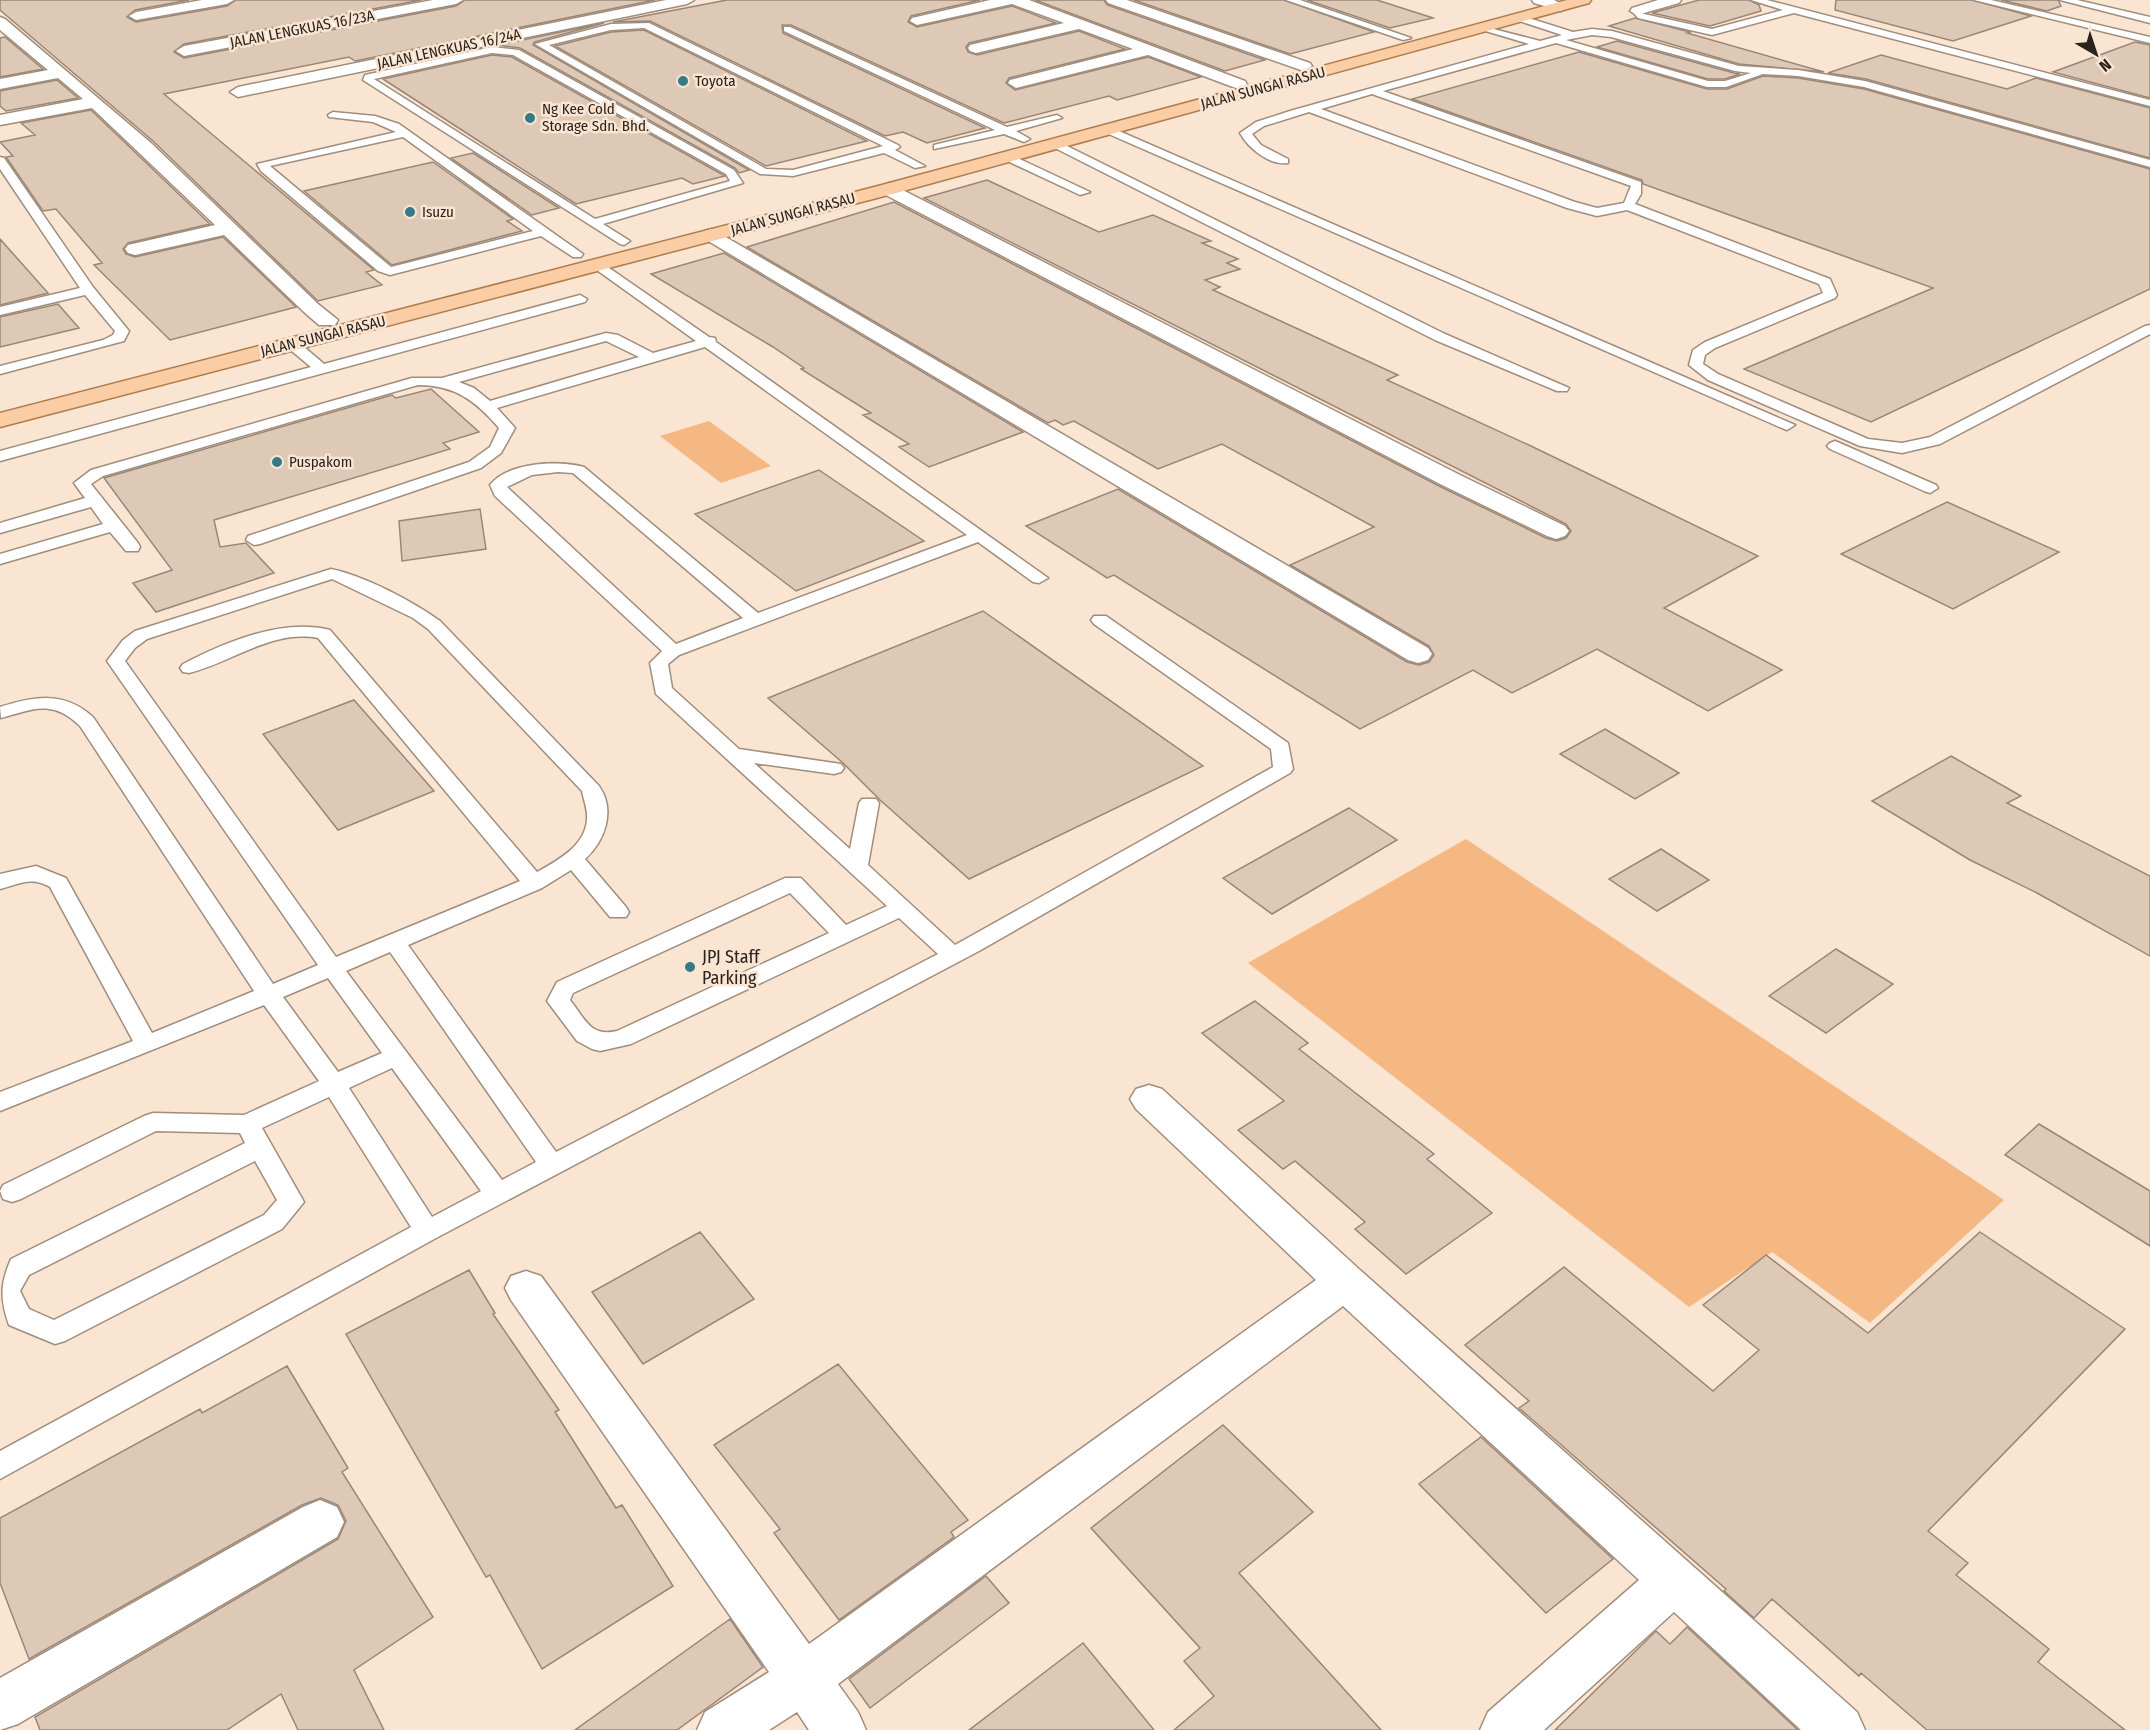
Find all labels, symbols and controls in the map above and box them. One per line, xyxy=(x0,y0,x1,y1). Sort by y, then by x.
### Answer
street label: JALAN LENGKUAS 16/23A xyxy=(228,6,376,52)
north arrow xyxy=(2066,24,2126,84)
street label: JALAN LENGKUAS 16/24A xyxy=(375,25,523,73)
text: N xyxy=(2095,55,2115,76)
street label: JALAN SUNGAI RASAU xyxy=(1199,63,1327,113)
place label: Toyota xyxy=(695,72,736,90)
marker: Toyota xyxy=(676,74,690,88)
place label: Ng Kee Cold Storage Sdn. Bhd. xyxy=(542,100,649,135)
marker: Ng Kee Cold Storage Sdn. Bhd. xyxy=(523,111,537,125)
street label: JALAN SUNGAI RASAU xyxy=(729,189,857,239)
place label: Isuzu xyxy=(422,203,454,221)
marker: Isuzu xyxy=(403,205,417,219)
street label: JALAN SUNGAI RASAU xyxy=(259,312,387,360)
place label: Puspakom xyxy=(289,453,352,471)
marker: Puspakom xyxy=(270,455,284,469)
place label: JPJ Staff Parking xyxy=(702,946,761,989)
marker: JPJ Staff Parking xyxy=(683,960,697,974)

